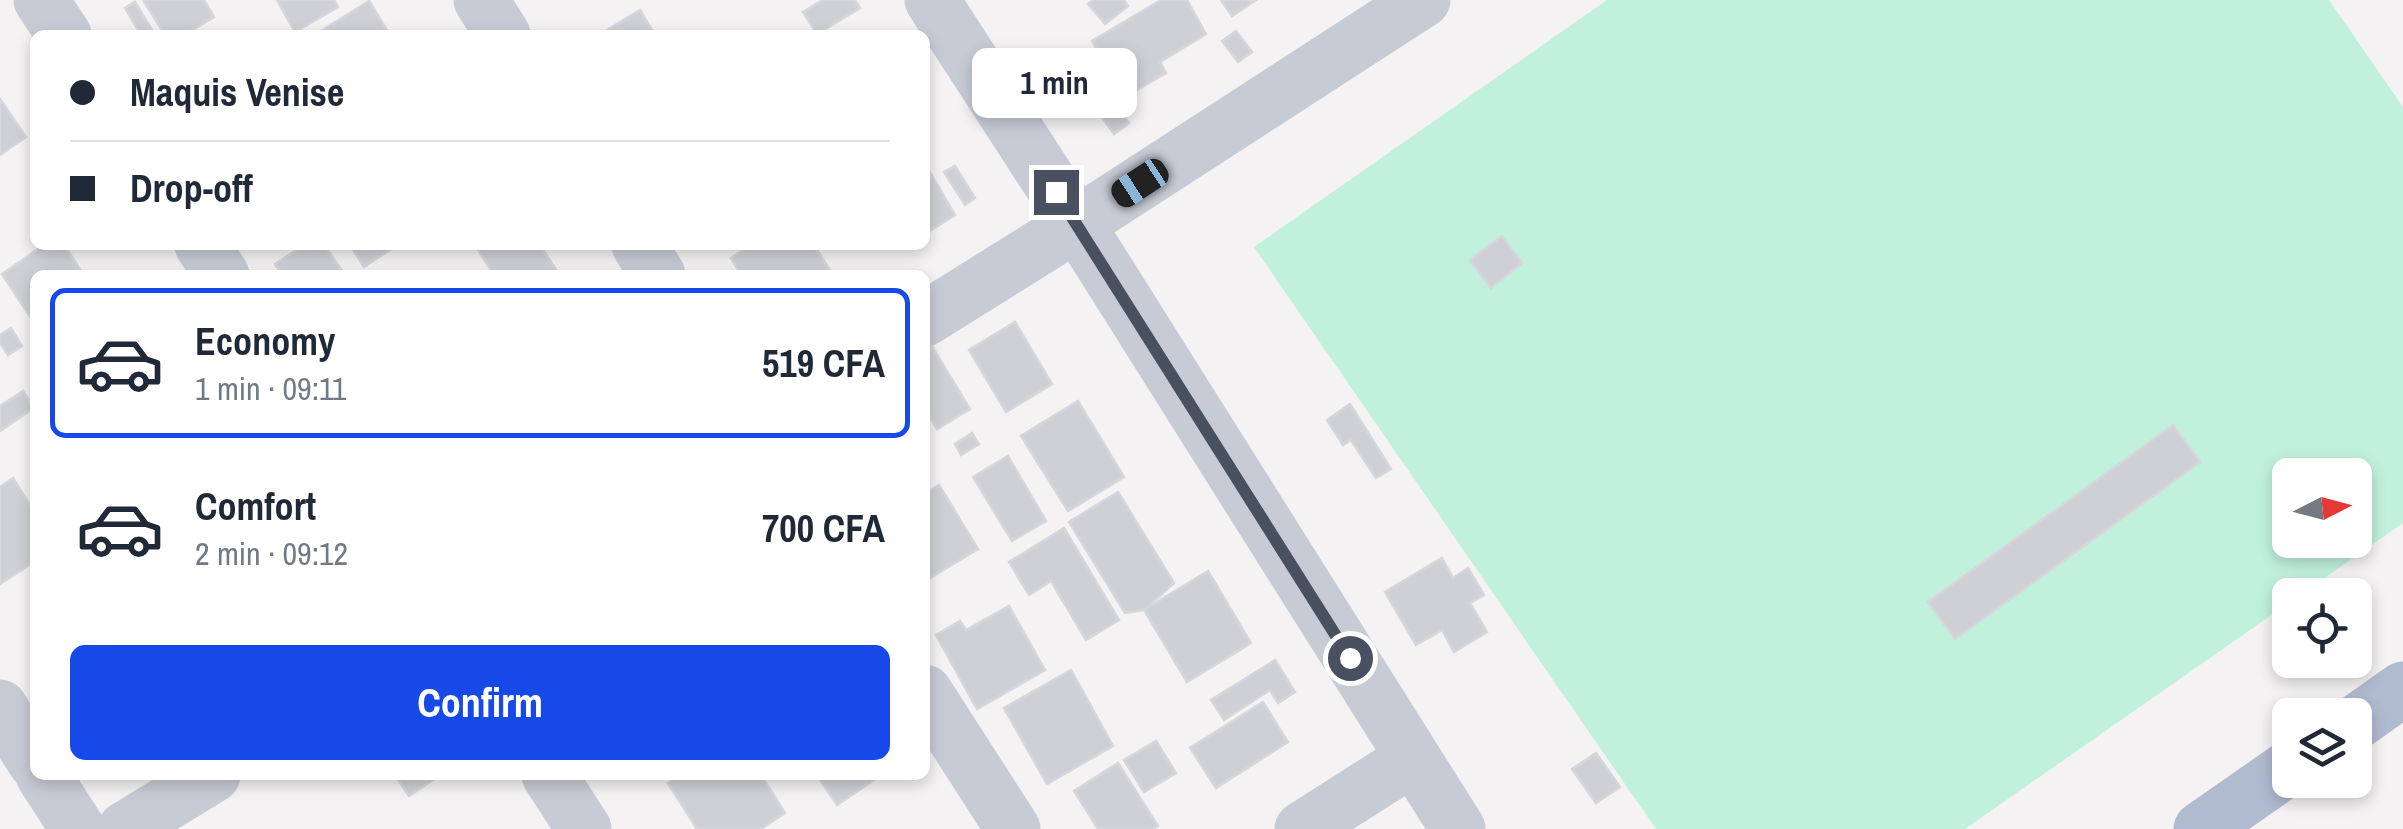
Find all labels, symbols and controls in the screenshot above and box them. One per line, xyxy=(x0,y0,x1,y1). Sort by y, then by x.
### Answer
callout: 1 min xyxy=(974,47,1138,117)
text: 1 min xyxy=(1020,61,1089,104)
text: Maquis Venise xyxy=(130,67,344,118)
car xyxy=(1107,154,1173,212)
text: Drop-off xyxy=(130,163,253,214)
route end xyxy=(1034,170,1079,215)
text: Economy xyxy=(195,316,335,367)
icon: car xyxy=(75,318,165,408)
text: 519 CFA xyxy=(762,338,885,389)
text: 1 min · 09:11 xyxy=(195,367,346,410)
north arrow xyxy=(2272,458,2372,558)
map controls xyxy=(2272,458,2372,798)
text: Comfort xyxy=(195,481,316,532)
icon: car xyxy=(75,483,165,573)
text: 700 CFA xyxy=(762,503,885,554)
text: 2 min · 09:12 xyxy=(195,532,348,575)
button: locate xyxy=(2272,578,2372,678)
route start xyxy=(1328,636,1373,681)
button: Confirm xyxy=(70,645,890,760)
button: layers xyxy=(2272,698,2372,798)

